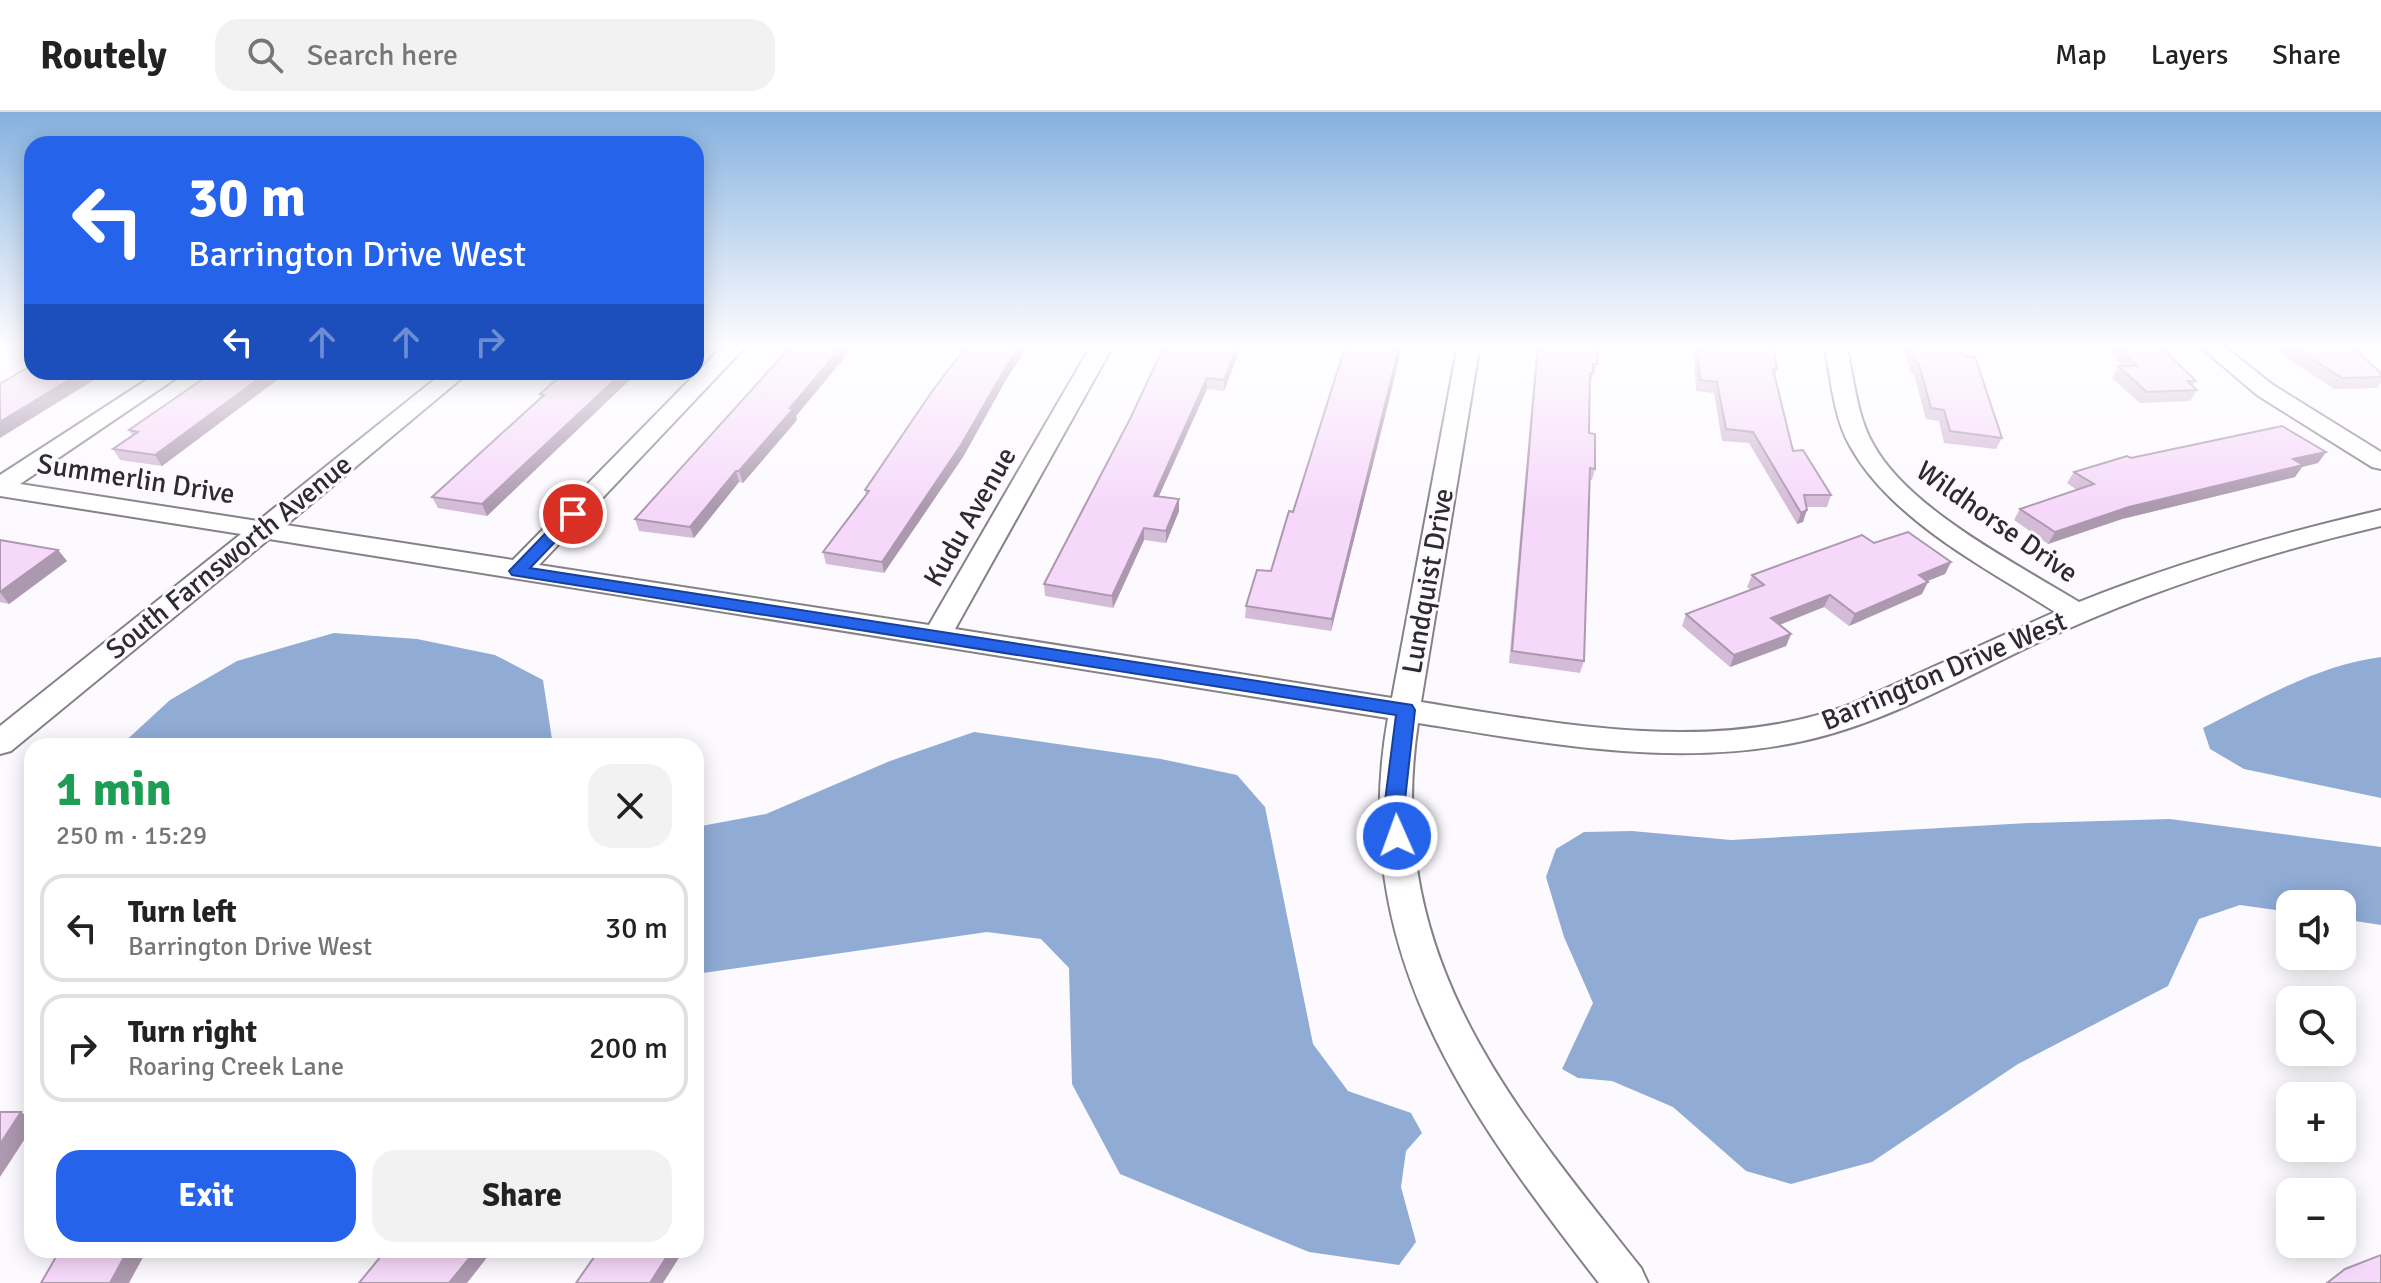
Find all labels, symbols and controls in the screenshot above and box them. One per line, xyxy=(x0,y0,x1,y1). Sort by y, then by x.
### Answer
search box xyxy=(215,19,775,91)
text: Routely xyxy=(40,32,167,79)
icon: search xyxy=(243,33,287,77)
text: Search here xyxy=(307,37,458,74)
text: Map xyxy=(2055,38,2107,72)
text: Layers xyxy=(2151,38,2228,72)
text: Share xyxy=(2272,38,2341,72)
text: 30 m xyxy=(188,163,306,232)
icon: left xyxy=(56,168,160,272)
text: Barrington Drive West xyxy=(188,232,526,277)
icon: left xyxy=(216,320,260,364)
icon: ahead xyxy=(300,320,344,364)
icon: ahead xyxy=(384,320,428,364)
icon: right xyxy=(468,320,512,364)
street label: Kudu Avenue xyxy=(916,441,1024,593)
street label: Summerlin Drive xyxy=(35,447,237,511)
street label: South Farnsworth Avenue xyxy=(99,447,359,667)
street label: Wildhorse Drive xyxy=(1910,454,2084,590)
pin xyxy=(539,480,607,548)
street label: Lundquist Drive xyxy=(1395,486,1461,676)
icon: arrive xyxy=(551,492,595,536)
street label: Barrington Drive West xyxy=(1816,604,2072,738)
text: 1 min xyxy=(56,760,172,819)
button: close xyxy=(588,764,672,848)
position arrow xyxy=(1355,794,1439,878)
text: 250 m · 15:29 xyxy=(56,820,207,852)
map controls xyxy=(2276,890,2356,1258)
button: sound xyxy=(2276,890,2356,970)
text: Turn left xyxy=(128,894,237,931)
icon: left xyxy=(60,906,104,950)
text: 30 m xyxy=(605,910,668,947)
text: Barrington Drive West xyxy=(128,931,372,963)
button: search xyxy=(2276,986,2356,1066)
text: Turn right xyxy=(128,1014,257,1051)
icon: right xyxy=(60,1026,104,1070)
text: 200 m xyxy=(589,1030,668,1067)
text: Roaring Creek Lane xyxy=(128,1051,344,1083)
button: + xyxy=(2276,1082,2356,1162)
button: Exit xyxy=(56,1150,356,1242)
button: Share xyxy=(372,1150,672,1242)
button: − xyxy=(2276,1178,2356,1258)

